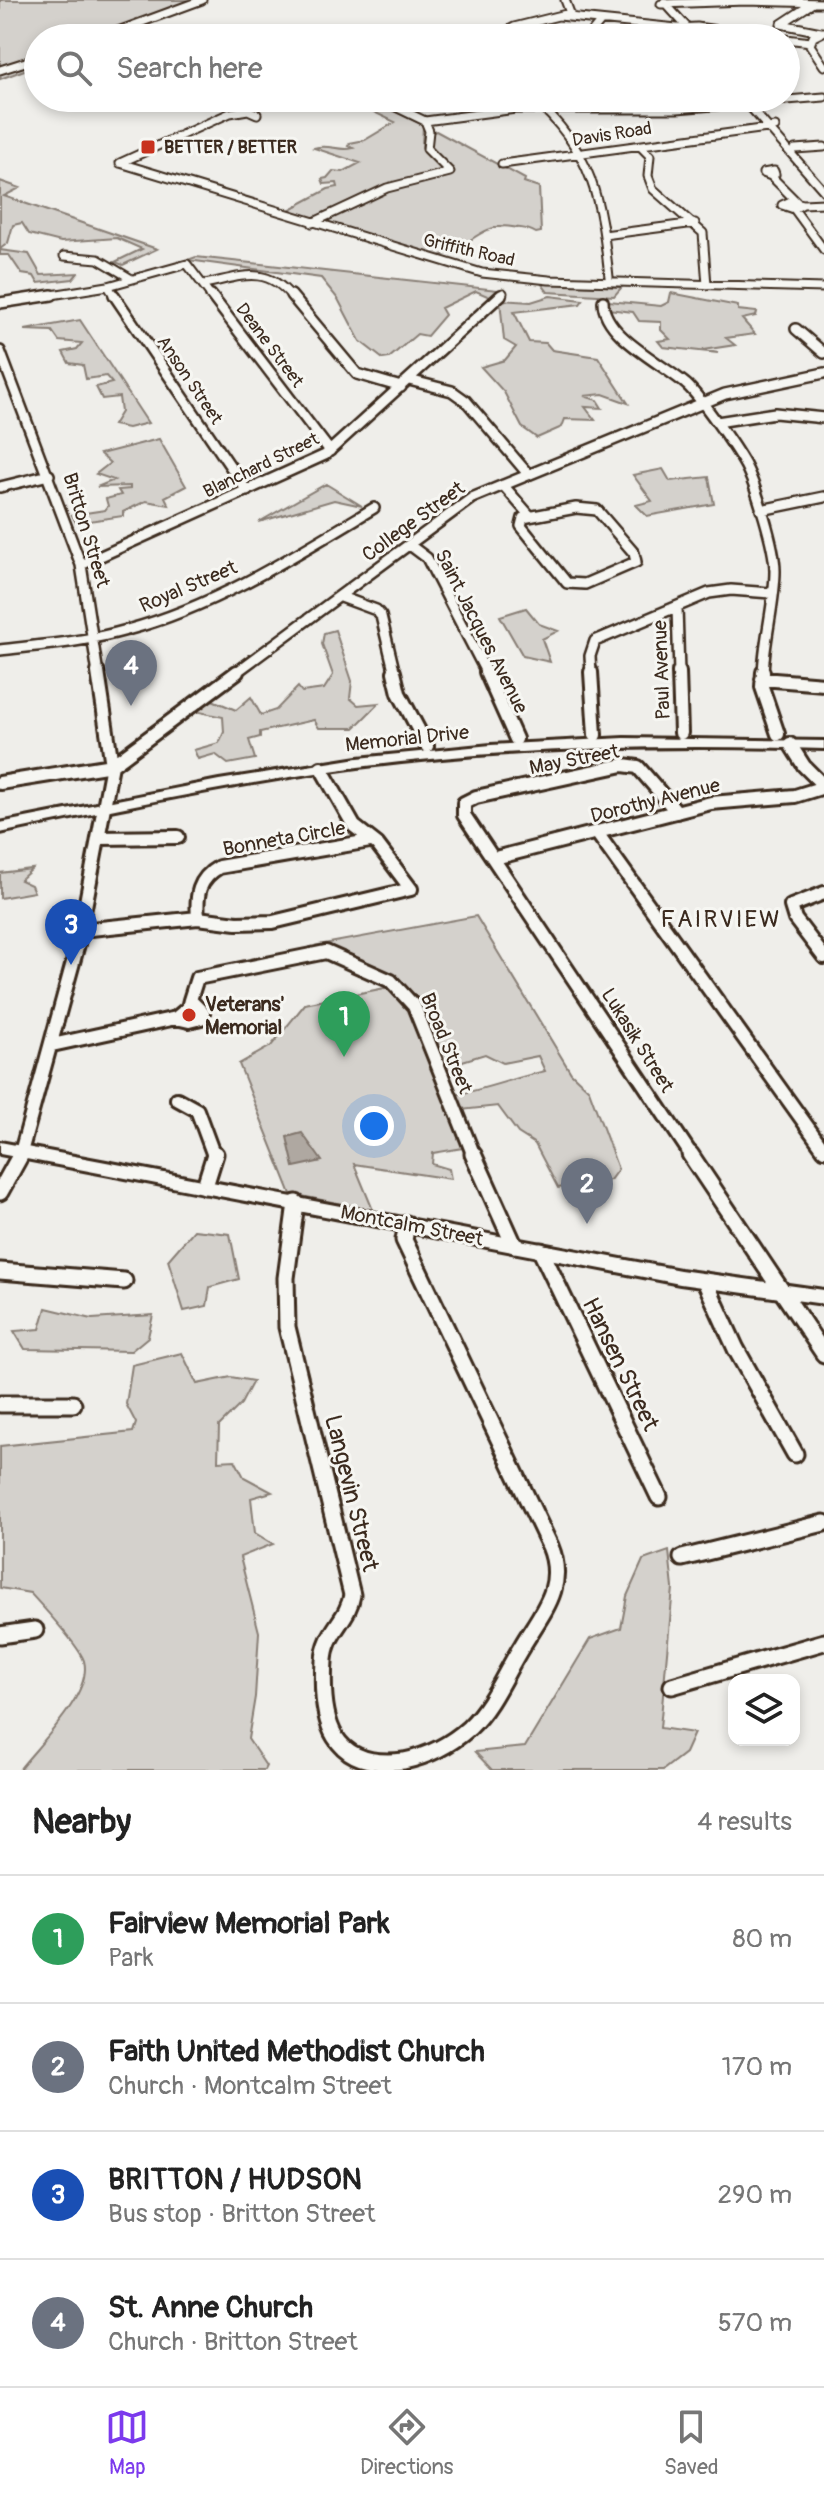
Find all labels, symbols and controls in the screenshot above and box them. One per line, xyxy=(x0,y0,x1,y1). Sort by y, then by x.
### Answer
search box xyxy=(24,24,800,112)
icon: search xyxy=(52,46,96,90)
text: Search here xyxy=(116,50,263,87)
street label: Davis Road xyxy=(571,117,653,152)
place label: BETTER / BETTER xyxy=(164,136,297,159)
marker: BETTER / BETTER xyxy=(139,138,157,156)
street label: Griffith Road xyxy=(421,229,517,272)
street label: Deane Street xyxy=(230,299,309,393)
street label: Anson Street xyxy=(152,332,228,430)
street label: Blanchard Street xyxy=(200,427,324,503)
street label: Britton Street xyxy=(57,470,116,591)
street label: College Street xyxy=(357,475,470,567)
street label: Saint Jacques Avenue xyxy=(429,545,534,718)
street label: Royal Street xyxy=(136,554,242,618)
street label: Paul Avenue xyxy=(647,620,676,720)
pin: 4 xyxy=(105,640,157,706)
street label: Memorial Drive xyxy=(344,720,470,757)
street label: May Street xyxy=(527,738,622,780)
street label: Dorothy Avenue xyxy=(588,772,723,829)
street label: Bonneta Circle xyxy=(221,815,347,862)
pin: 3 xyxy=(45,899,97,965)
district label: FAIRVIEW xyxy=(661,905,781,934)
street label: Lukasik Street xyxy=(596,983,680,1098)
street label: Broad Street xyxy=(415,989,478,1098)
pin: 1 xyxy=(318,991,370,1057)
place label: Veterans' Memorial xyxy=(205,992,284,1040)
marker: Veterans' Memorial xyxy=(180,1006,198,1024)
your location xyxy=(354,1106,394,1146)
pin: 2 xyxy=(561,1158,613,1224)
street label: Montcalm Street xyxy=(339,1199,486,1252)
street label: Hansen Street xyxy=(576,1293,665,1436)
street label: Langevin Street xyxy=(318,1412,385,1575)
map controls xyxy=(728,1674,800,1746)
button: layers xyxy=(728,1674,800,1746)
text: Nearby xyxy=(32,1801,131,1844)
text: 4 results xyxy=(697,1806,792,1838)
text: Fairview Memorial Park xyxy=(108,1905,390,1942)
text: 1 xyxy=(53,1923,63,1955)
text: 80 m xyxy=(732,1923,792,1955)
text: Park xyxy=(108,1942,154,1974)
text: Faith United Methodist Church xyxy=(108,2033,485,2070)
text: 2 xyxy=(51,2051,65,2083)
text: 170 m xyxy=(722,2051,792,2083)
text: Church · Montcalm Street xyxy=(108,2070,392,2102)
text: BRITTON / HUDSON xyxy=(108,2161,362,2198)
text: 3 xyxy=(51,2179,65,2211)
text: 290 m xyxy=(718,2179,792,2211)
text: Bus stop · Britton Street xyxy=(108,2198,376,2230)
text: St. Anne Church xyxy=(108,2289,313,2326)
text: 4 xyxy=(50,2307,66,2339)
text: 570 m xyxy=(718,2307,792,2339)
text: Church · Britton Street xyxy=(108,2326,358,2358)
tab: Map xyxy=(105,2405,149,2481)
tab: Directions xyxy=(360,2405,453,2481)
tab: Saved xyxy=(664,2405,719,2481)

